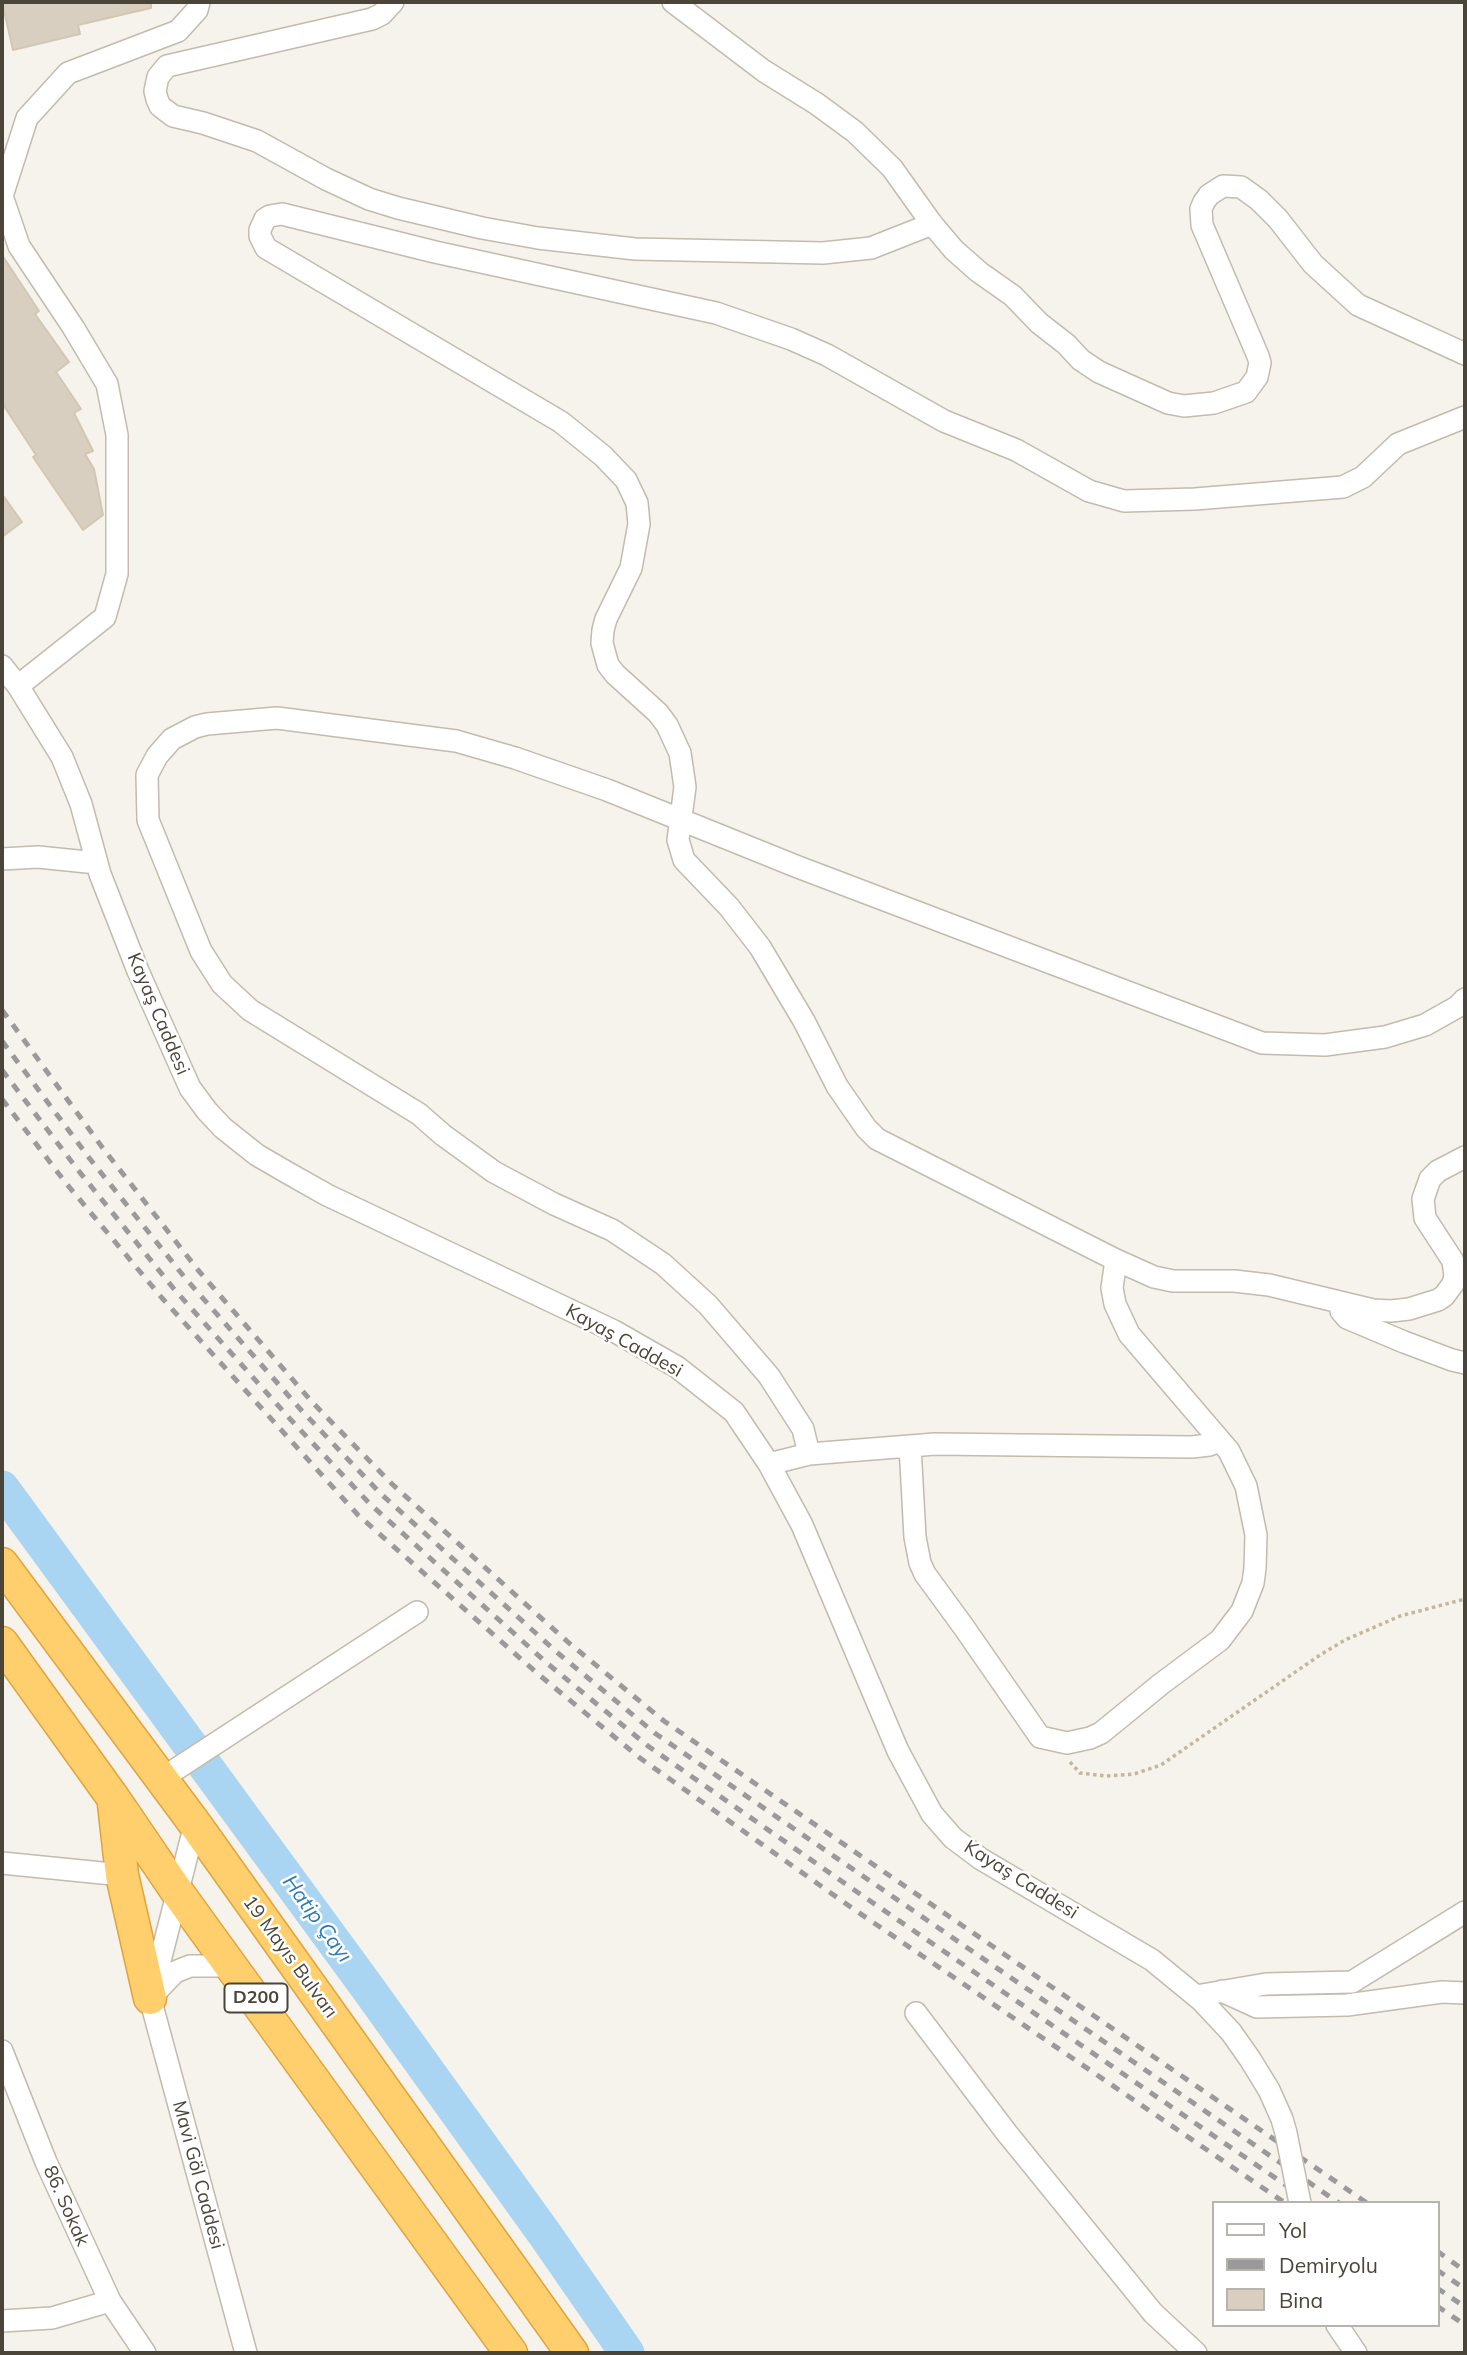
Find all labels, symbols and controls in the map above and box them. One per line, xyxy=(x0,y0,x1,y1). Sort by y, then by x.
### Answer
street label: Kayaş Caddesi xyxy=(122,950,194,1078)
street label: Kayaş Caddesi xyxy=(562,1299,686,1383)
street label: Kayaş Caddesi xyxy=(960,1836,1082,1924)
water label: Hatip Çayı xyxy=(277,1870,357,1968)
street label: 19 Mayıs Bulvarı xyxy=(238,1891,342,2023)
road number: D200 xyxy=(224,1984,288,2012)
street label: Mavi Göl Caddesi xyxy=(167,2098,229,2252)
street label: 86. Sokak xyxy=(38,2162,94,2250)
legend xyxy=(1212,2201,1439,2327)
text: Yol xyxy=(1279,2217,1307,2243)
text: Demiryolu xyxy=(1279,2252,1378,2278)
text: Bina xyxy=(1279,2287,1323,2313)

